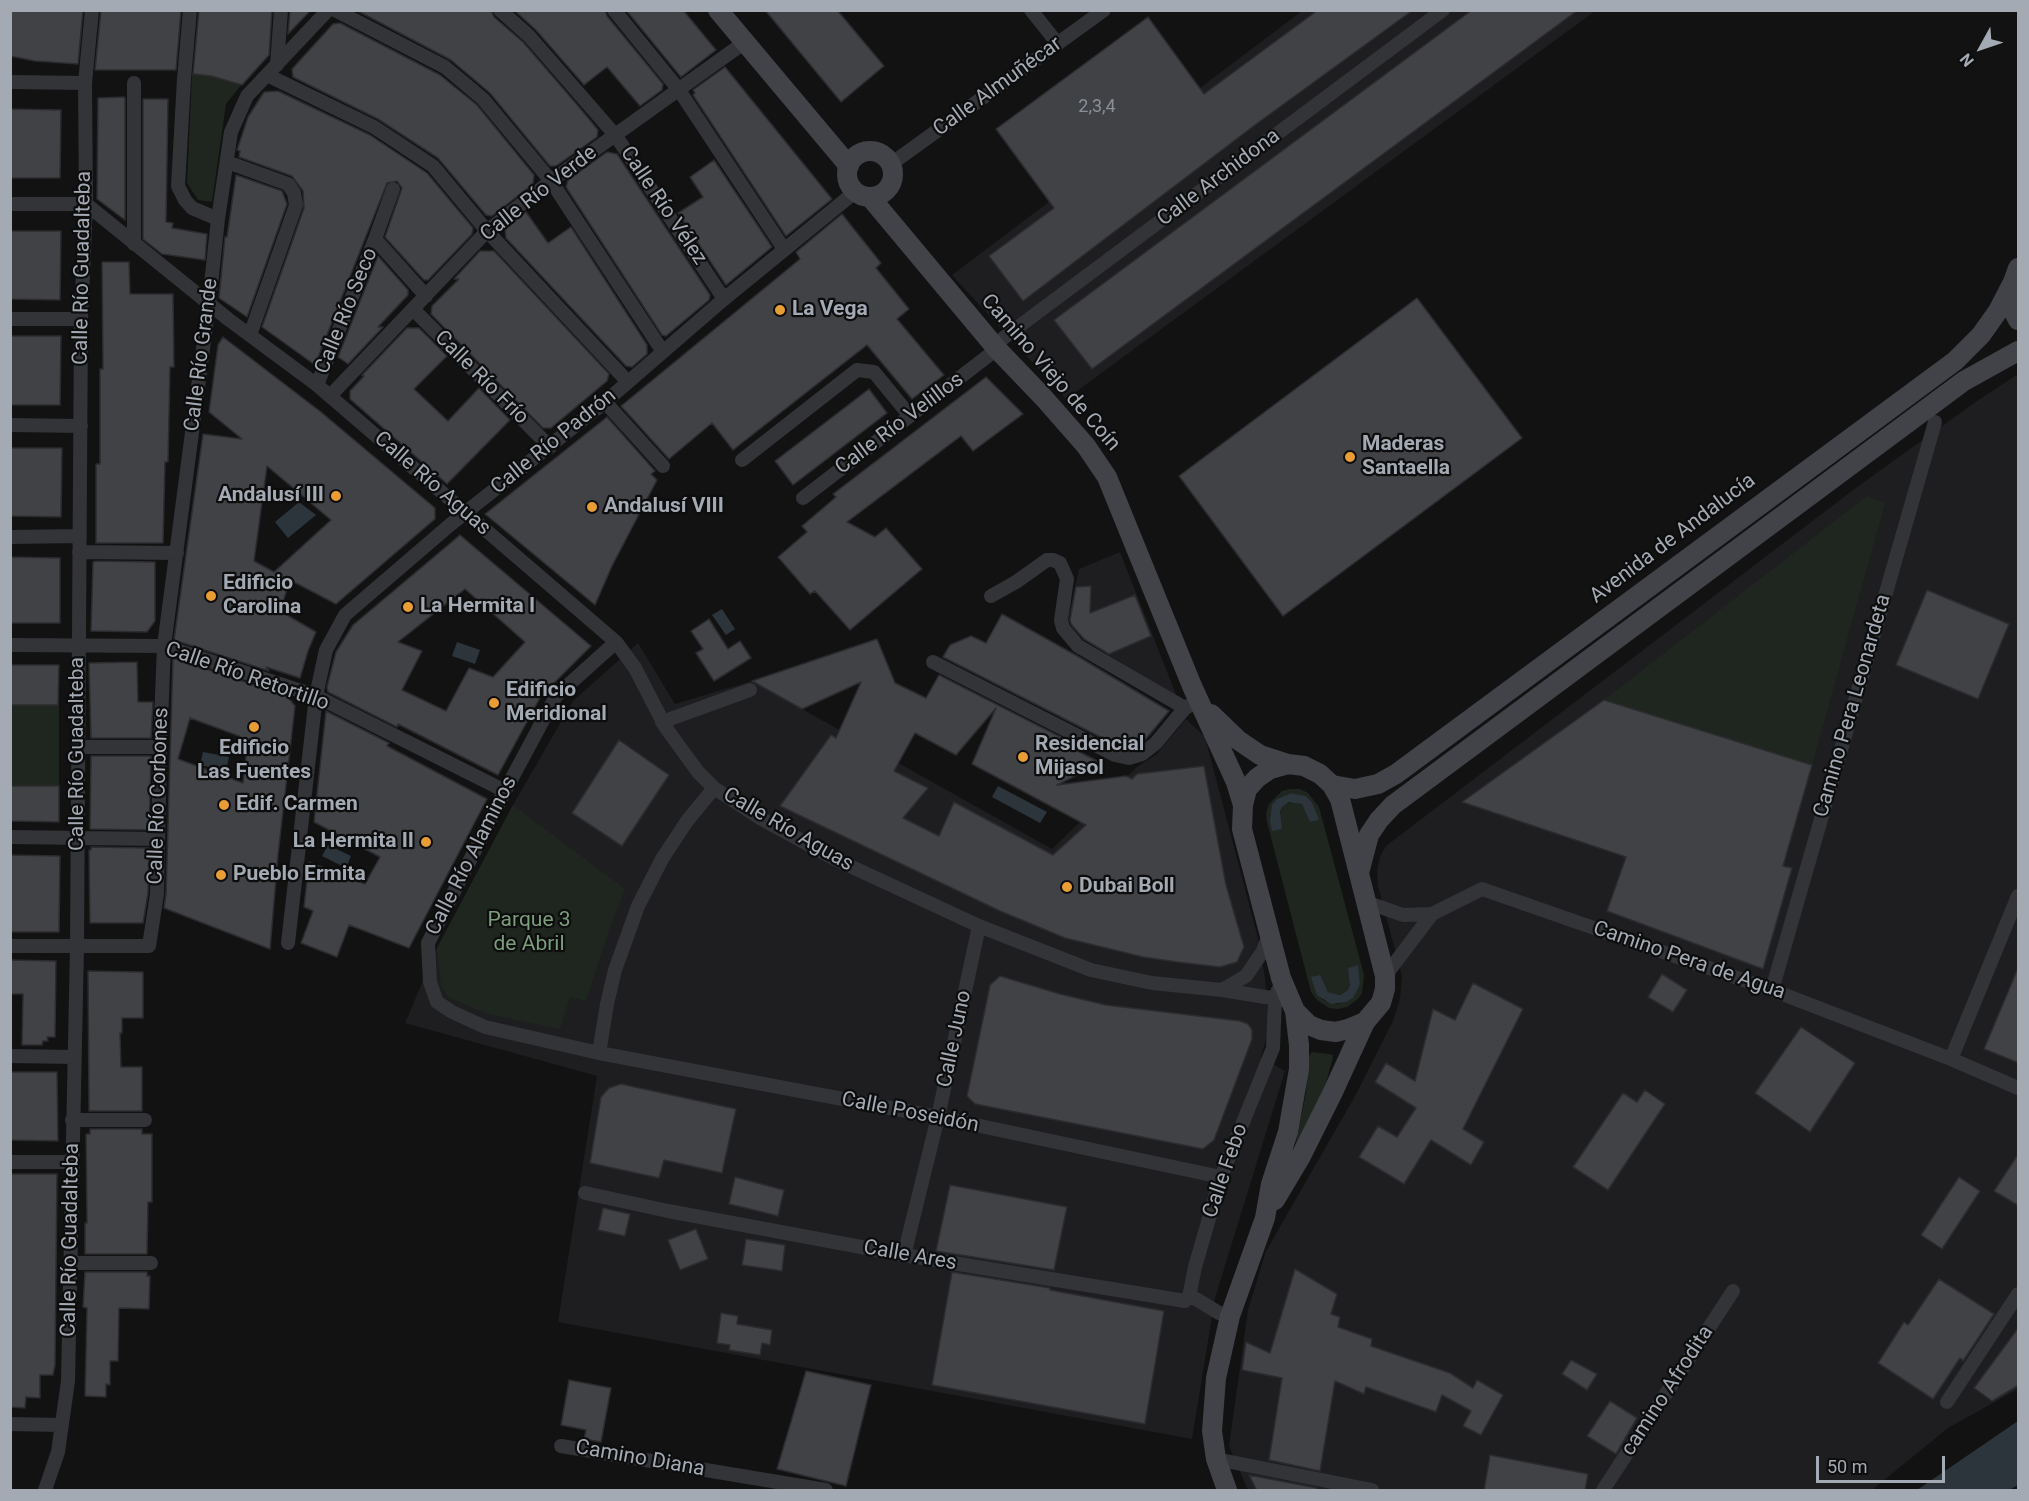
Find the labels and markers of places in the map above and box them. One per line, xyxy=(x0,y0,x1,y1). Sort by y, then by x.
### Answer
place label: La Vega xyxy=(792,297,868,323)
marker: La Vega xyxy=(773,303,787,317)
place label: Maderas Santaella xyxy=(1362,432,1450,482)
marker: Maderas Santaella xyxy=(1343,450,1357,464)
place label: Andalusí III xyxy=(218,483,324,509)
marker: Andalusí III xyxy=(329,489,343,503)
place label: Andalusí VIII xyxy=(604,494,724,520)
marker: Andalusí VIII xyxy=(585,500,599,514)
place label: Edificio Carolina xyxy=(223,571,301,621)
marker: Edificio Carolina xyxy=(204,589,218,603)
place label: La Hermita I xyxy=(420,594,535,620)
marker: La Hermita I xyxy=(401,600,415,614)
place label: Edificio Meridional xyxy=(506,678,607,728)
marker: Edificio Meridional xyxy=(487,696,501,710)
marker: Edificio Las Fuentes xyxy=(247,720,261,734)
place label: Residencial Mijasol xyxy=(1035,732,1144,782)
place label: Edificio Las Fuentes xyxy=(197,736,311,786)
marker: Residencial Mijasol xyxy=(1016,750,1030,764)
place label: Edif. Carmen xyxy=(236,792,358,818)
marker: Edif. Carmen xyxy=(217,798,231,812)
place label: La Hermita II xyxy=(293,829,414,855)
marker: La Hermita II xyxy=(419,835,433,849)
place label: Pueblo Ermita xyxy=(233,862,366,888)
marker: Pueblo Ermita xyxy=(214,868,228,882)
place label: Dubai Boll xyxy=(1079,874,1175,900)
marker: Dubai Boll xyxy=(1060,880,1074,894)

